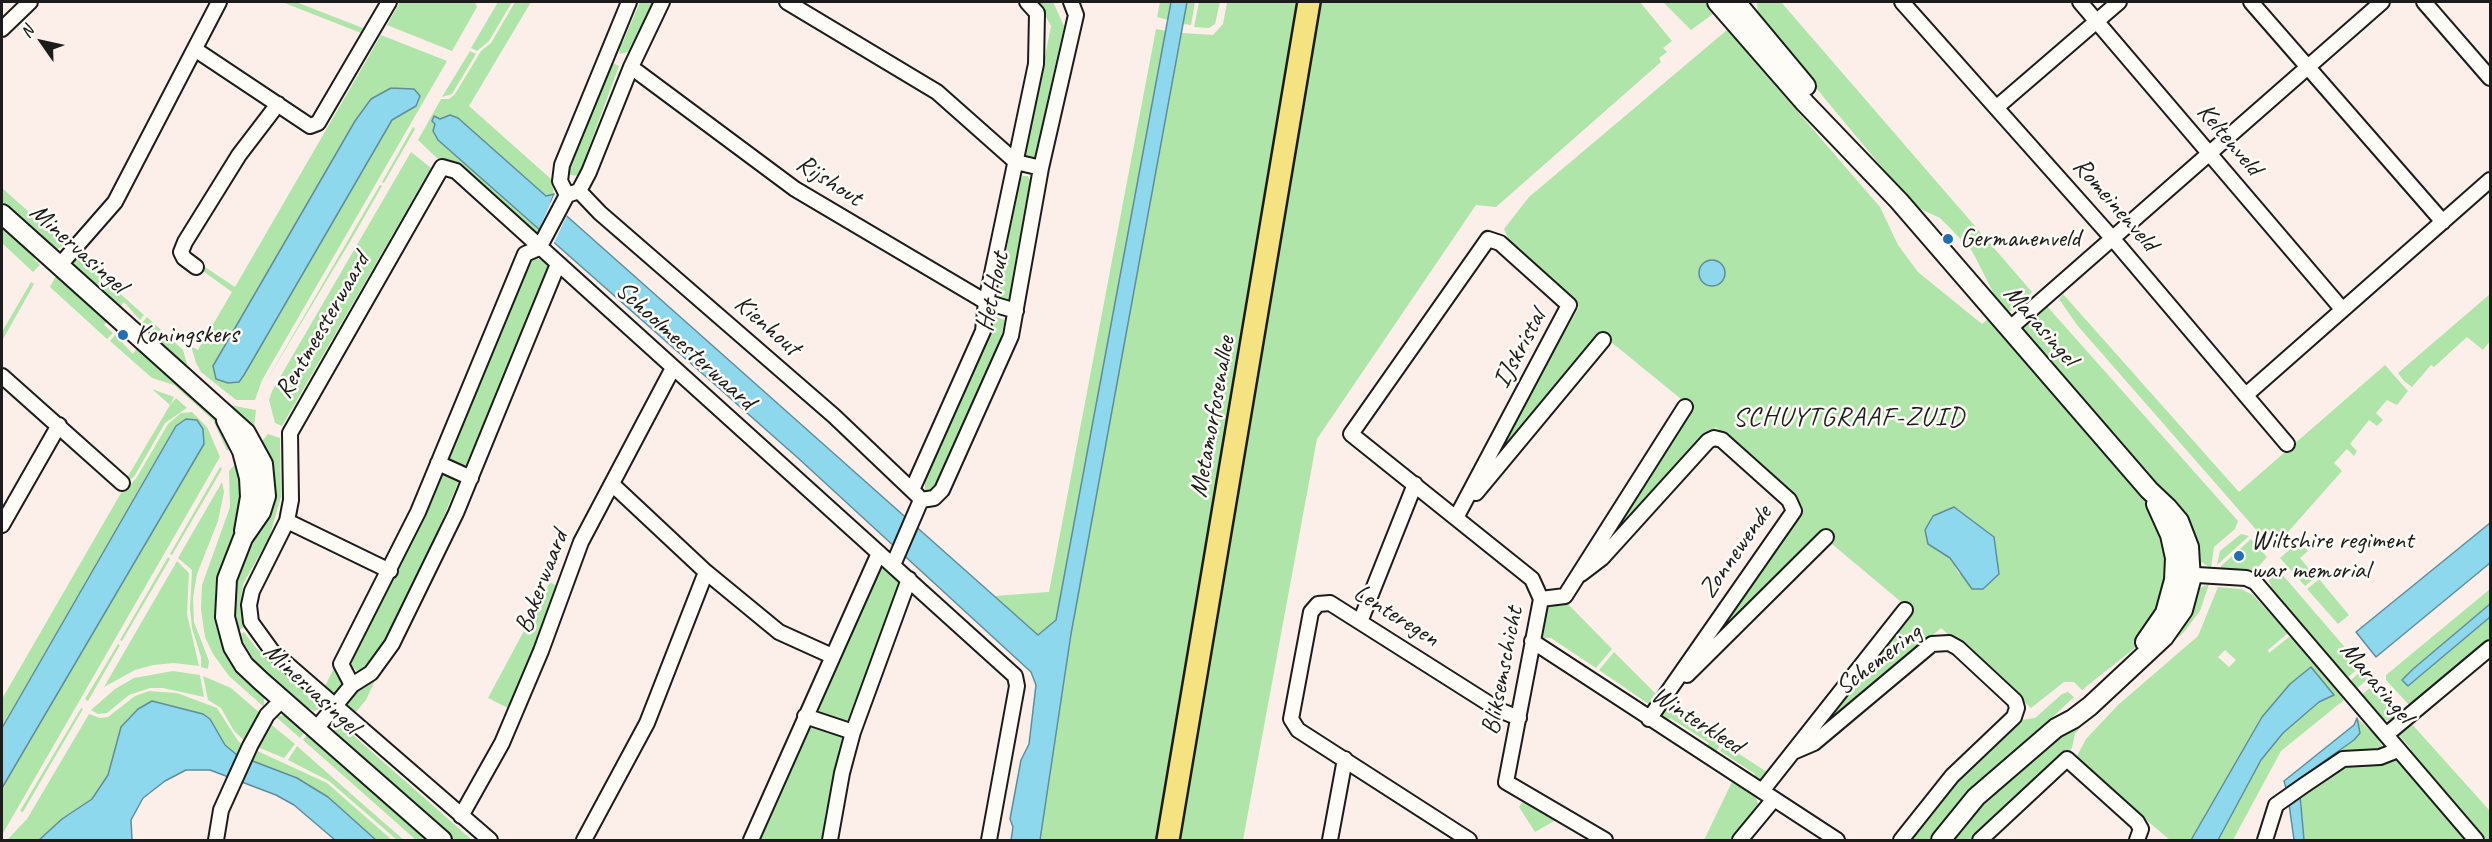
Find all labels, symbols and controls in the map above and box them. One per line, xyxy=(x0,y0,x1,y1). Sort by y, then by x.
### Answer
north arrow xyxy=(12,12,72,72)
text: N xyxy=(16,22,38,42)
street label: Keltenveld xyxy=(2190,97,2268,183)
street label: Rijshout xyxy=(790,148,868,214)
street label: Romeinenveld xyxy=(2066,152,2164,258)
street label: Minervasingel xyxy=(23,197,133,301)
place label: Germanenveld xyxy=(1960,223,2080,255)
marker: Germanenveld xyxy=(1941,232,1955,246)
street label: Rentmeesterwaard xyxy=(269,247,377,405)
street label: Het Hout xyxy=(969,250,1017,334)
street label: Schoolmeesterwaard xyxy=(609,275,761,417)
street label: Marasingel xyxy=(1996,279,2084,373)
street label: Kienhout xyxy=(728,289,806,363)
street label: IJskristal xyxy=(1486,304,1554,394)
place label: Koningskers xyxy=(135,319,238,351)
marker: Koningskers xyxy=(116,328,130,342)
street label: Metamorfosenallee xyxy=(1184,334,1242,500)
district label: SCHUYTGRAAF-ZUID xyxy=(1733,402,1965,434)
street label: Zonnewende xyxy=(1693,500,1779,604)
place label: Wiltshire regiment war memorial xyxy=(2251,525,2413,586)
street label: Bakerwaard xyxy=(508,526,576,638)
marker: Wiltshire regiment war memorial xyxy=(2232,549,2246,563)
street label: Lenteregen xyxy=(1347,577,1445,655)
street label: Bliksemschicht xyxy=(1475,604,1531,738)
street label: Schemering xyxy=(1830,618,1928,702)
street label: Marasingel xyxy=(2333,636,2419,730)
street label: Minervasingel xyxy=(256,637,366,741)
street label: Winterkleed xyxy=(1645,680,1749,762)

